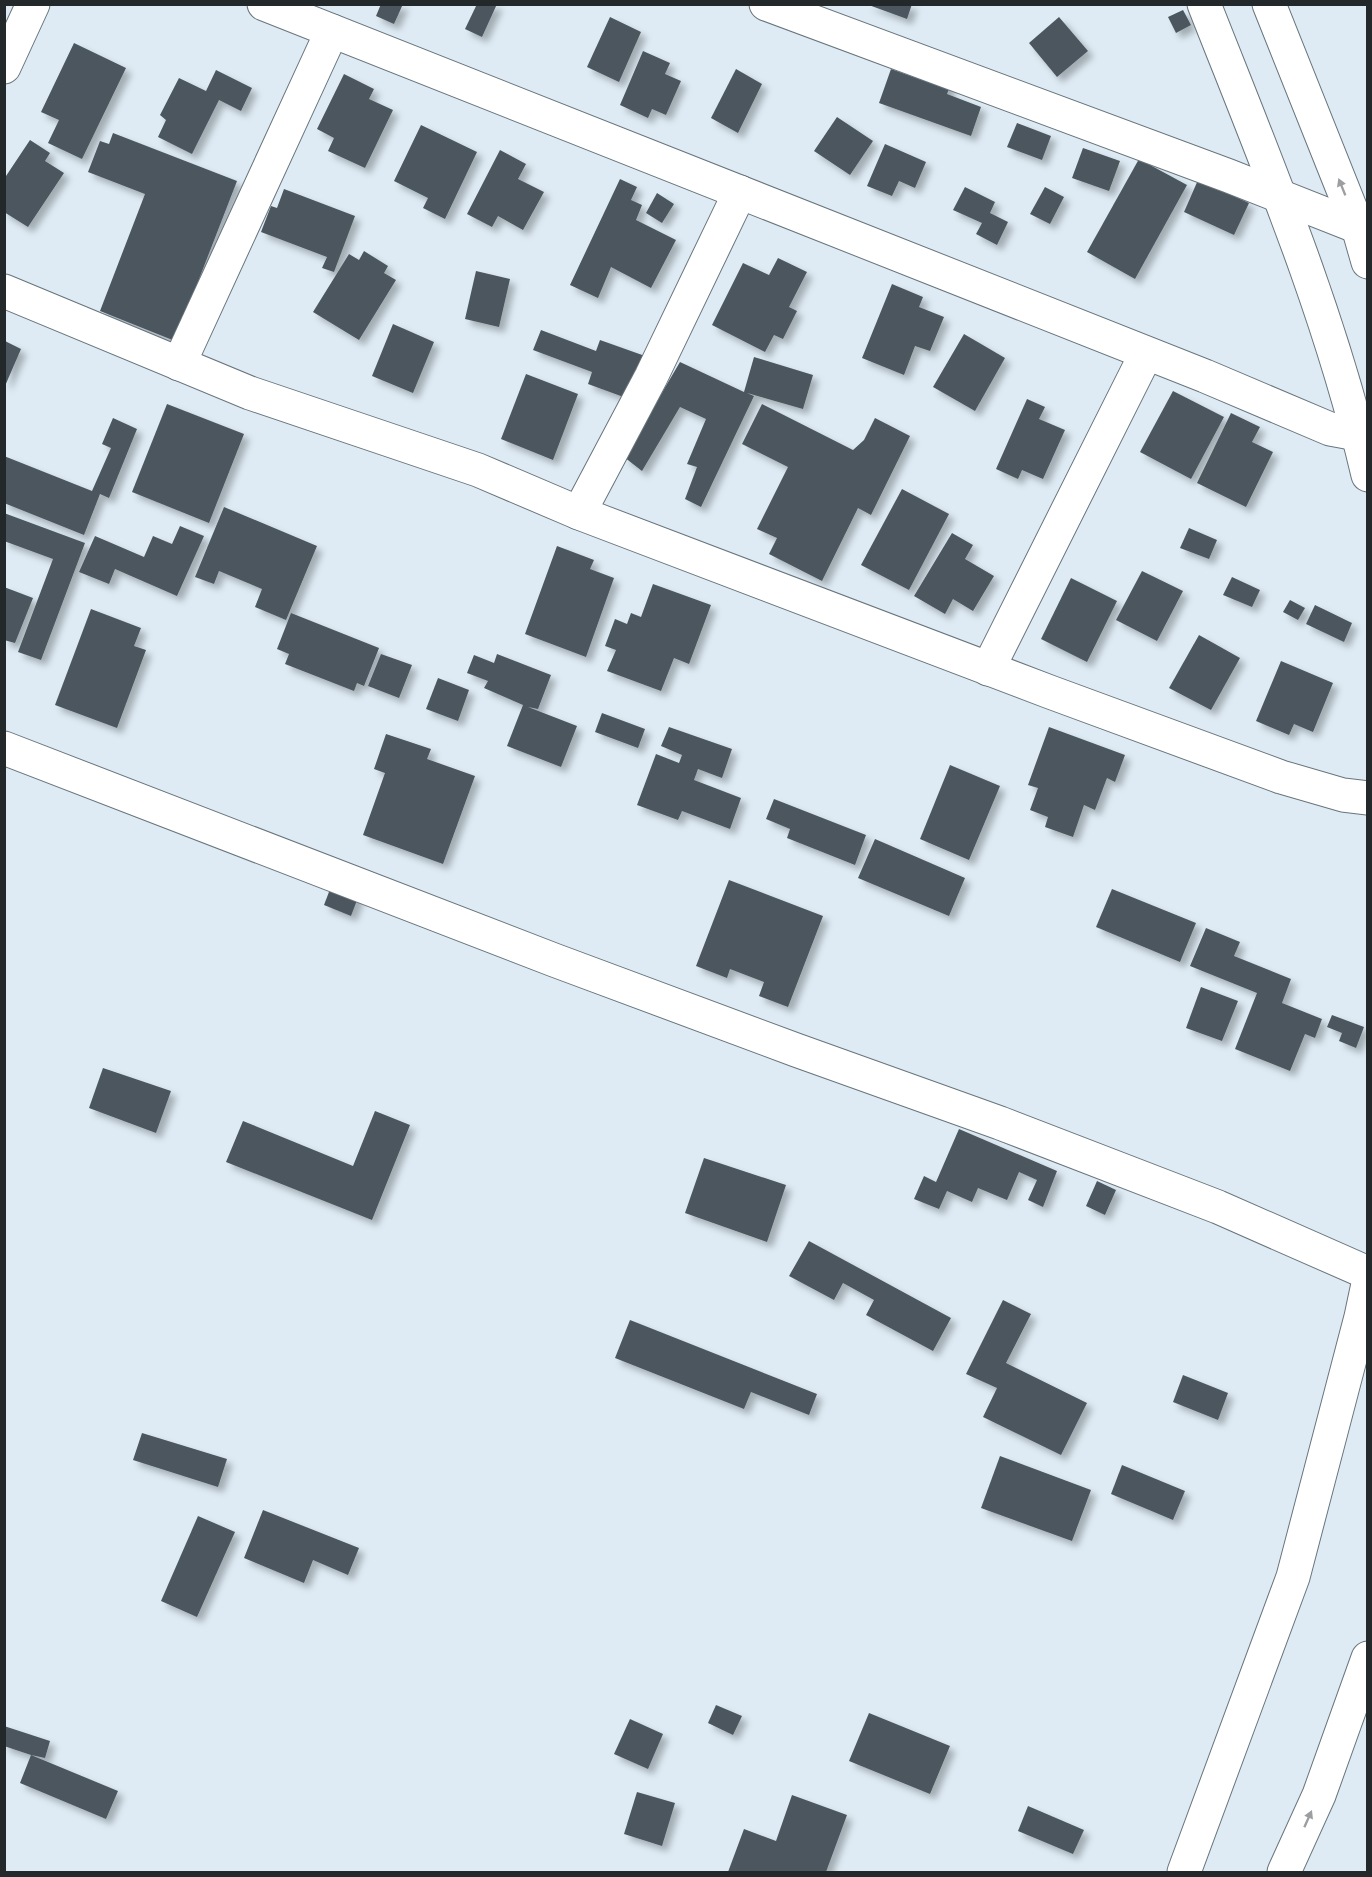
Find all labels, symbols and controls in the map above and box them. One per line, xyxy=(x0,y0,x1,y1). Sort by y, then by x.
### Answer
one-way arrow xyxy=(1337,178,1346,196)
one-way arrow xyxy=(1304,1810,1313,1828)

